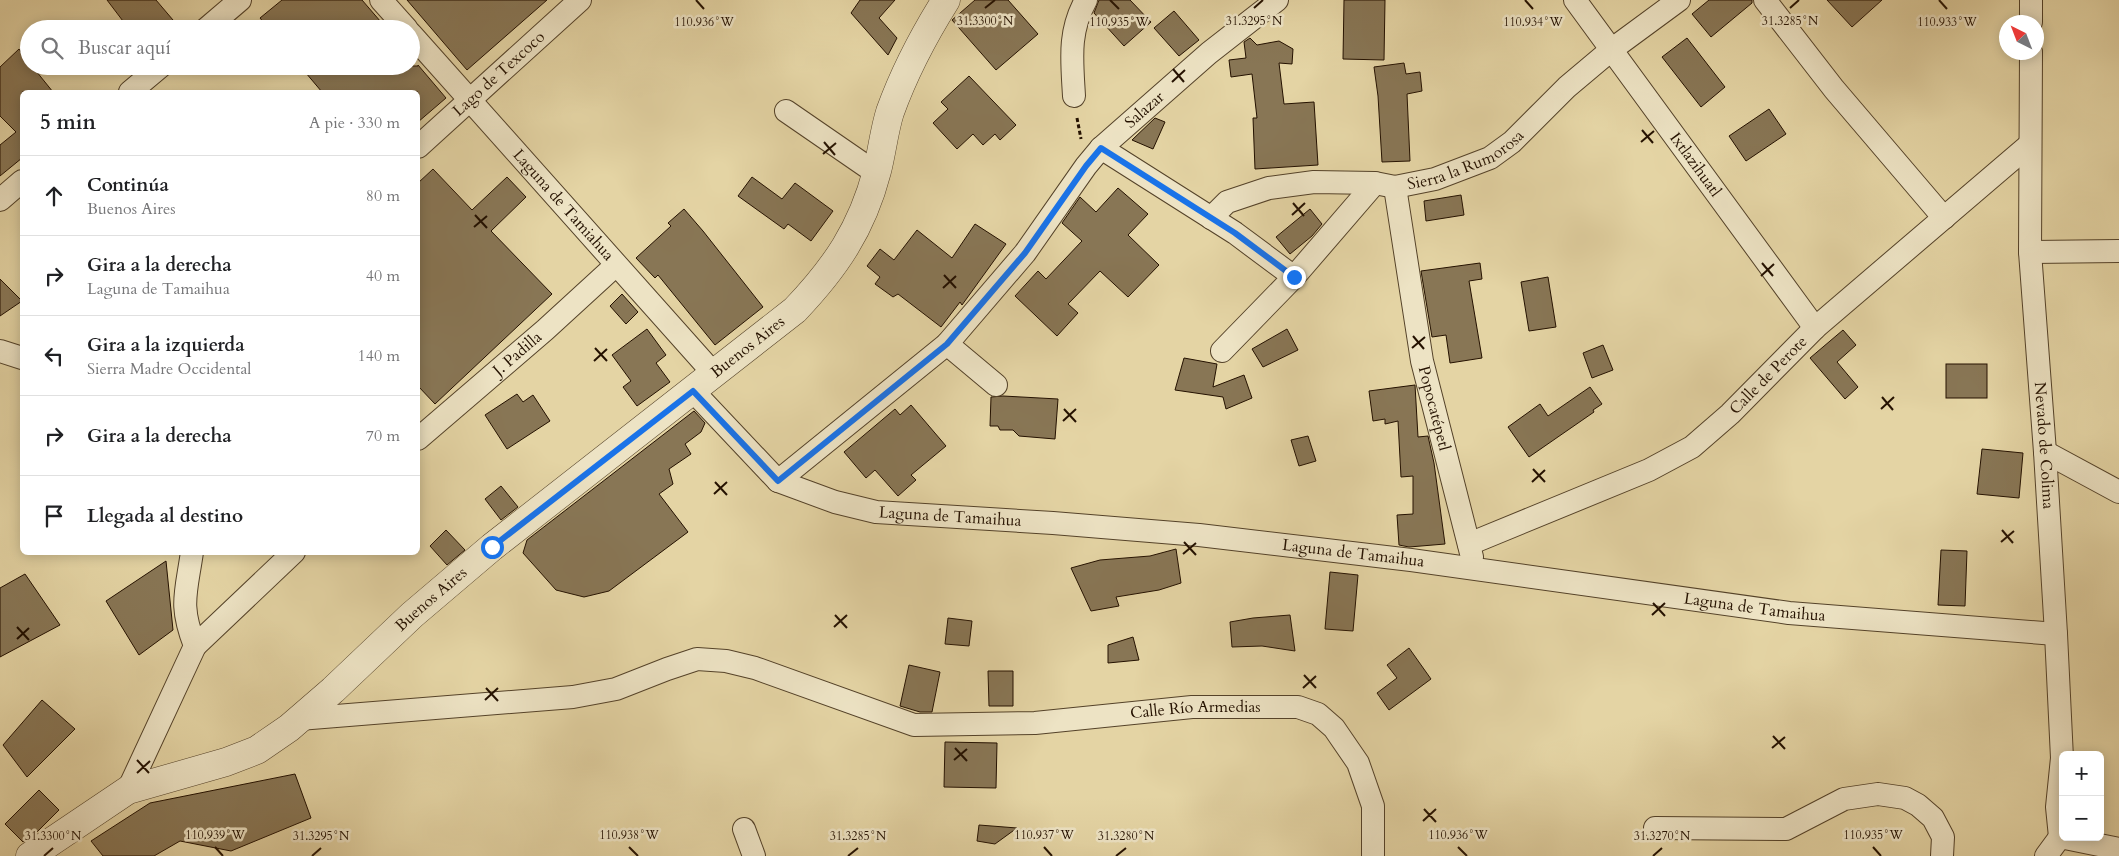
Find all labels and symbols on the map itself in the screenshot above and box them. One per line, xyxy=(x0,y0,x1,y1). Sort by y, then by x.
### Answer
text: 31.3300°N xyxy=(957,13,1014,29)
text: 31.3295°N xyxy=(1226,13,1283,29)
text: 31.3285°N xyxy=(1762,13,1819,29)
text: 110.936°W xyxy=(674,14,734,30)
text: 110.935°W xyxy=(1089,14,1149,30)
text: 110.934°W xyxy=(1503,14,1563,30)
text: 110.933°W xyxy=(1917,14,1977,30)
north arrow xyxy=(1999,15,2044,60)
street label: Lago de Texcoco xyxy=(448,26,550,121)
street label: Salazar xyxy=(1120,86,1169,133)
street label: Sierra la Rumorosa xyxy=(1405,125,1529,195)
street label: Ixtlazihuatl xyxy=(1665,128,1726,201)
street label: Laguna de Tamiahua xyxy=(508,144,619,266)
route end xyxy=(1283,266,1306,289)
street label: Buenos Aires xyxy=(706,311,790,383)
street label: J. Padilla xyxy=(487,326,547,382)
street label: Calle de Perote xyxy=(1724,331,1812,420)
street label: Popocatépetl xyxy=(1413,364,1455,453)
street label: Nevado de Colima xyxy=(2029,381,2059,510)
street label: Laguna de Tamaihua xyxy=(878,501,1022,532)
street label: Laguna de Tamaihua xyxy=(1281,534,1426,573)
route start xyxy=(481,536,504,559)
street label: Buenos Aires xyxy=(390,562,472,636)
street label: Laguna de Tamaihua xyxy=(1682,587,1827,627)
street label: Calle Río Armedias xyxy=(1129,696,1261,724)
text: 110.939°W xyxy=(185,827,245,843)
text: 110.938°W xyxy=(599,827,659,843)
text: 110.937°W xyxy=(1014,827,1074,843)
text: 110.936°W xyxy=(1428,827,1488,843)
text: 110.935°W xyxy=(1843,827,1903,843)
text: 31.3300°N xyxy=(25,828,82,844)
text: 31.3295°N xyxy=(293,828,350,844)
text: 31.3285°N xyxy=(830,828,887,844)
text: 31.3280°N xyxy=(1098,828,1155,844)
text: 31.3270°N xyxy=(1634,828,1691,844)

